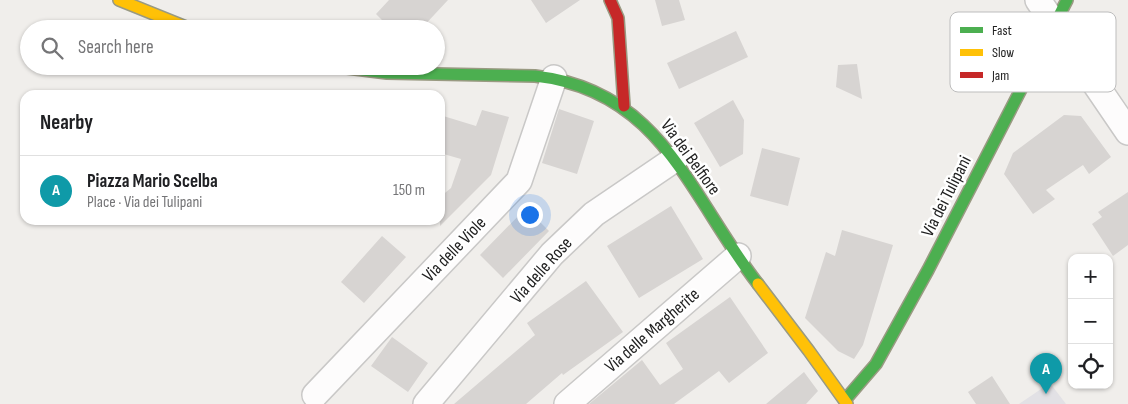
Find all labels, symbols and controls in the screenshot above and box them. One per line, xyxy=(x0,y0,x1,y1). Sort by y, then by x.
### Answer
legend xyxy=(950,12,1116,92)
search box xyxy=(20,20,445,75)
text: Fast xyxy=(992,22,1012,39)
icon: search xyxy=(38,34,66,62)
text: Search here xyxy=(78,36,154,59)
text: Slow xyxy=(992,44,1014,61)
text: Jam xyxy=(991,67,1009,84)
text: Nearby xyxy=(40,110,93,135)
street label: Via dei Belfiore xyxy=(656,115,725,199)
street label: Via dei Tulipani xyxy=(917,152,976,240)
text: Piazza Mario Scelba xyxy=(87,170,218,193)
text: A xyxy=(52,181,60,200)
text: 150 m xyxy=(393,181,425,200)
text: Place · Via dei Tulipani xyxy=(87,193,202,212)
your location xyxy=(517,202,543,228)
street label: Via delle Viole xyxy=(418,212,490,286)
street label: Via delle Rose xyxy=(506,233,577,308)
map controls xyxy=(1068,254,1113,389)
button: + xyxy=(1068,254,1113,299)
street label: Via delle Margherite xyxy=(601,284,704,377)
button: − xyxy=(1068,299,1113,344)
button: locate xyxy=(1068,344,1113,389)
pin: A xyxy=(1030,353,1062,394)

